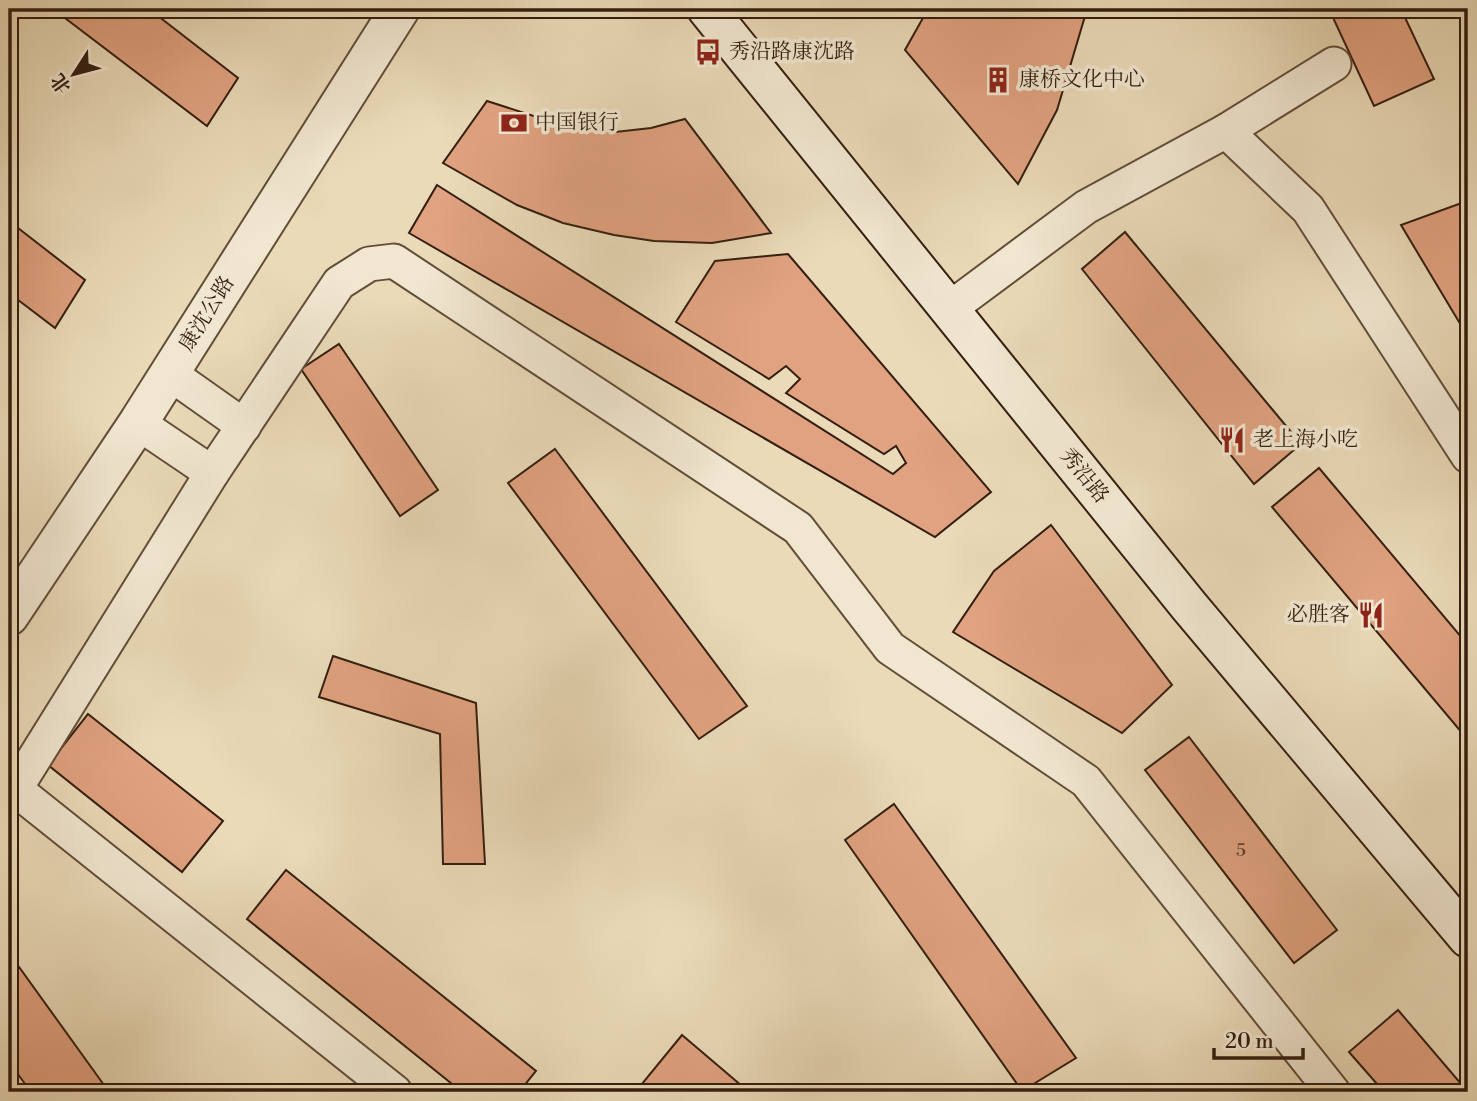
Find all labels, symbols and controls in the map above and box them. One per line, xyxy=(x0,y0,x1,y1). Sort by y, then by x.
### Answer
bus stop icon: 秀沿路康沈路 xyxy=(693,37,723,67)
north arrow xyxy=(38,38,108,108)
place label: 秀沿路康沈路 xyxy=(729,39,855,65)
building icon: 康桥文化中心 xyxy=(983,65,1013,95)
place label: 康桥文化中心 xyxy=(1019,67,1145,93)
text: 北 xyxy=(46,69,76,98)
bank icon: 中国银行 xyxy=(499,108,529,138)
place label: 中国银行 xyxy=(535,110,619,136)
street label: 康沈公路 xyxy=(174,271,240,357)
restaurant icon: 老上海小吃 xyxy=(1217,425,1247,455)
place label: 老上海小吃 xyxy=(1253,427,1358,453)
street label: 秀沿路 xyxy=(1054,443,1114,509)
restaurant icon: 必胜客 xyxy=(1356,600,1386,630)
place label: 必胜客 xyxy=(1287,602,1350,628)
house number: 5 xyxy=(1236,839,1246,862)
scale bar xyxy=(1214,1017,1304,1061)
text: 20 m xyxy=(1225,1029,1274,1055)

